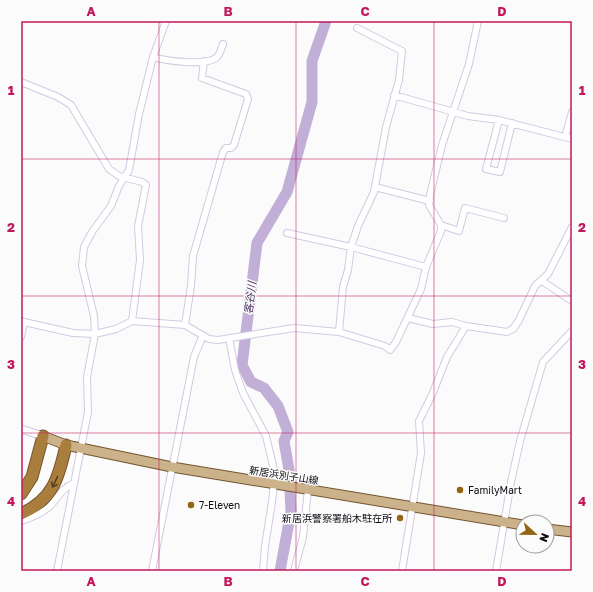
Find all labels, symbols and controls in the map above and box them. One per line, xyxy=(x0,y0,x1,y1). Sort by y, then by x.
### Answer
text: A xyxy=(86,3,96,19)
text: B xyxy=(223,3,233,19)
text: C xyxy=(360,3,370,19)
text: D xyxy=(497,3,507,19)
text: 1 xyxy=(8,82,15,98)
text: 1 xyxy=(579,82,586,98)
text: 2 xyxy=(7,219,15,235)
text: 2 xyxy=(578,219,586,235)
water label: 客谷川 xyxy=(241,280,258,315)
text: 3 xyxy=(7,356,15,372)
text: 3 xyxy=(578,356,586,372)
street label: 新居浜別子山線 xyxy=(248,464,320,486)
one-way arrow xyxy=(51,476,58,488)
place label: FamilyMart xyxy=(468,484,522,496)
marker: FamilyMart xyxy=(455,485,465,495)
text: 4 xyxy=(7,493,15,509)
text: 4 xyxy=(578,493,586,509)
place label: 7-Eleven xyxy=(199,499,240,511)
marker: 7-Eleven xyxy=(186,500,196,510)
place label: 新居浜警察署船木駐在所 xyxy=(282,512,392,524)
marker: 新居浜警察署船木駐在所 xyxy=(395,513,405,523)
north arrow xyxy=(515,514,555,554)
text: N xyxy=(537,532,552,544)
text: A xyxy=(86,573,96,589)
text: B xyxy=(223,573,233,589)
text: C xyxy=(360,573,370,589)
text: D xyxy=(497,573,507,589)

